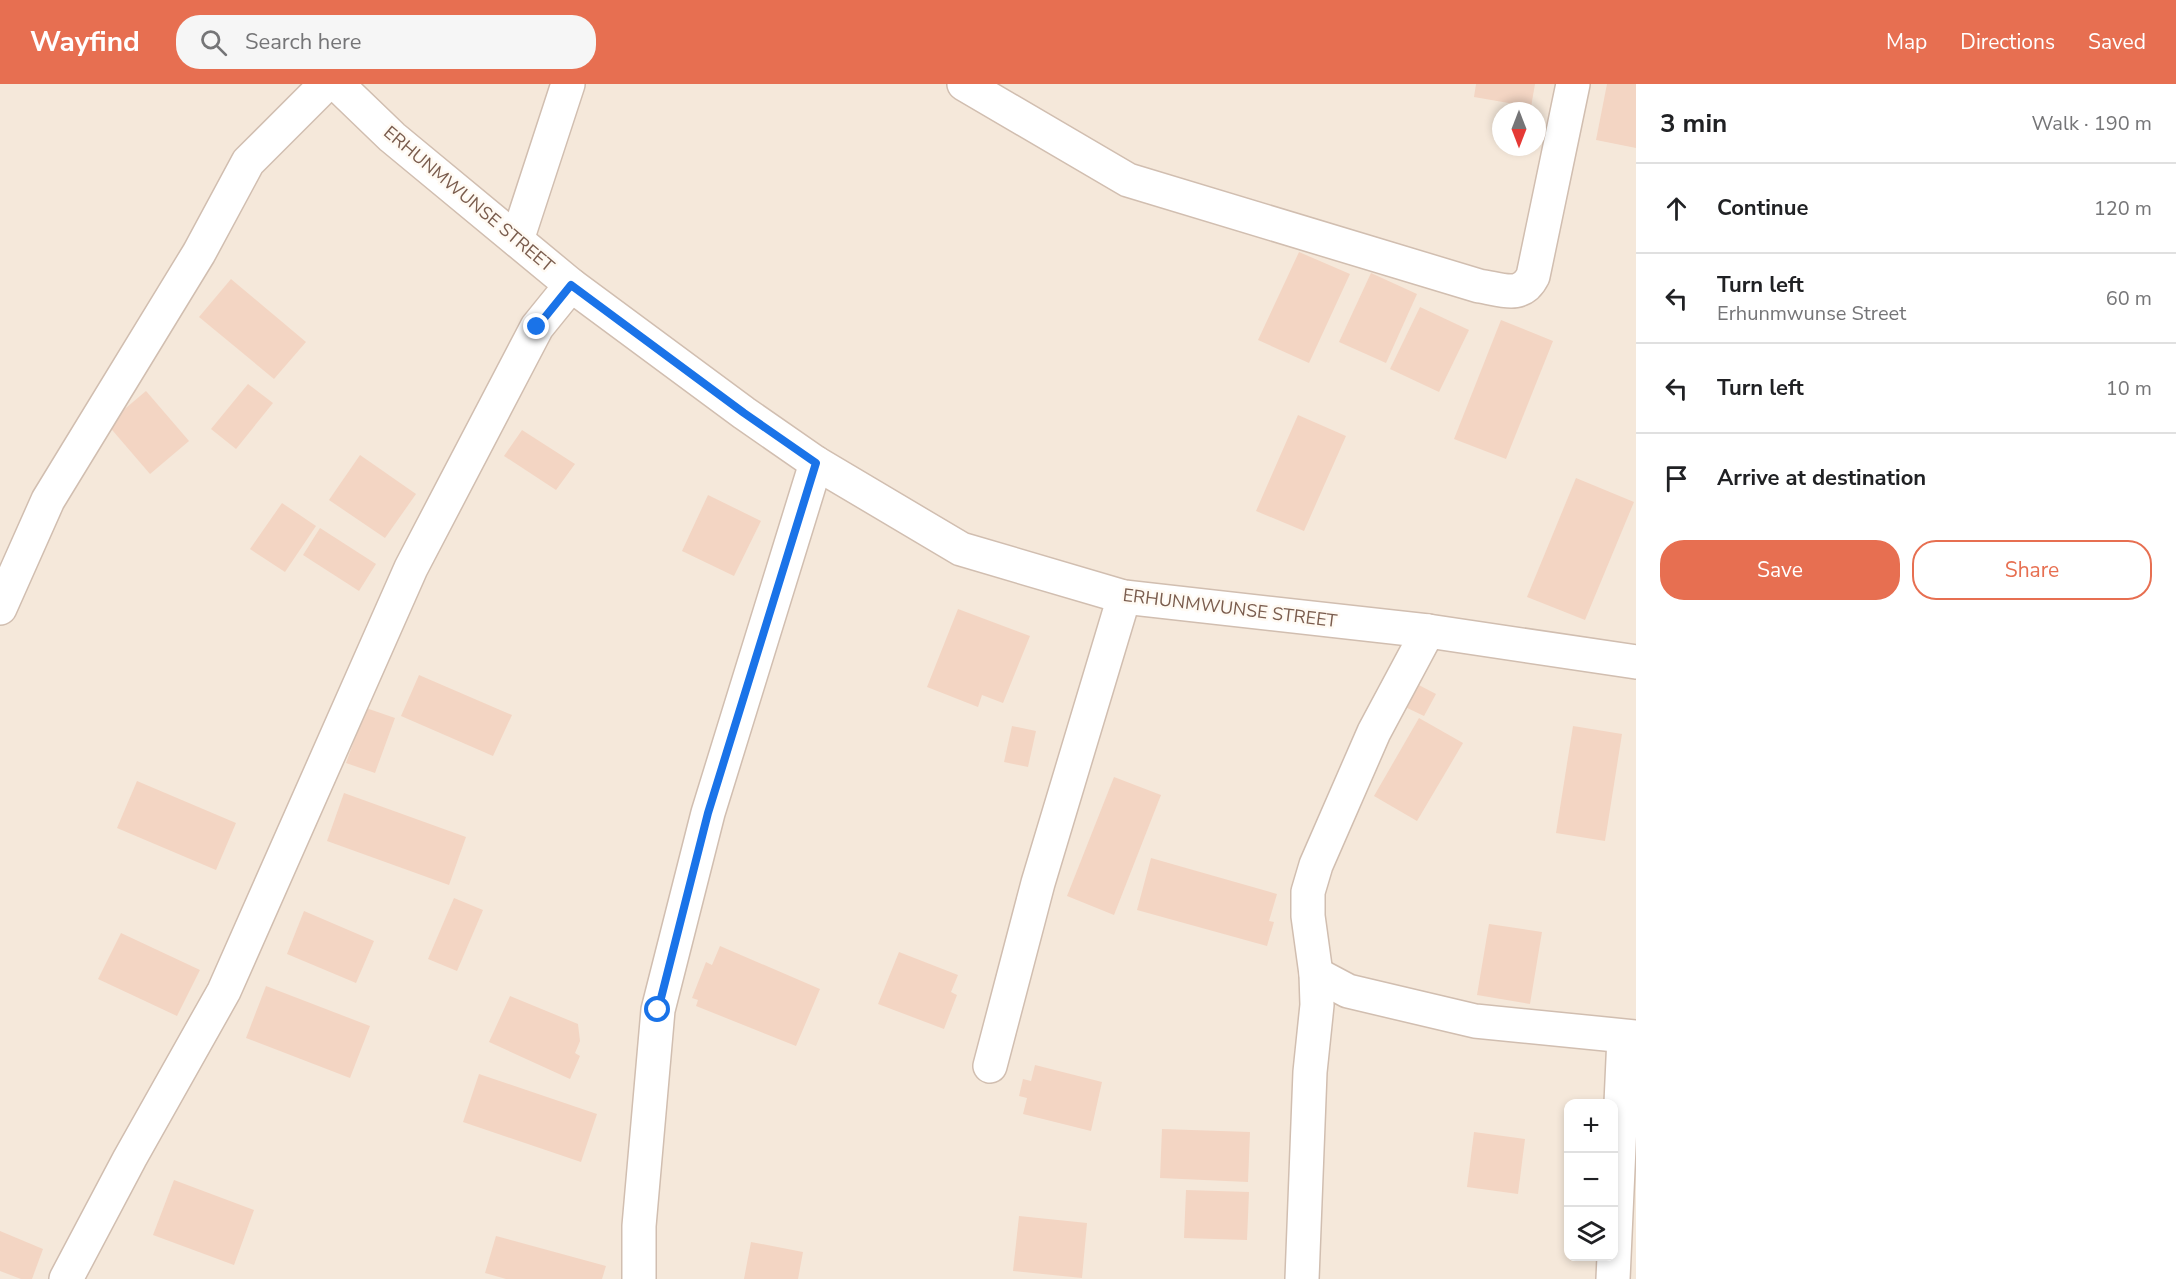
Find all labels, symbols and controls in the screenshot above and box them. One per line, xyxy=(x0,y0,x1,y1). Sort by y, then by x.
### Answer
search box xyxy=(176,15,596,69)
text: Wayfind xyxy=(30,23,140,61)
icon: search xyxy=(197,26,230,59)
text: Search here xyxy=(245,27,362,57)
text: Map xyxy=(1886,28,1927,56)
text: Directions xyxy=(1960,28,2055,56)
text: Saved xyxy=(2088,28,2146,56)
north arrow xyxy=(1492,102,1546,156)
text: 3 min xyxy=(1660,106,1727,141)
text: Walk · 190 m xyxy=(2032,110,2152,137)
street label: ERHUNMWUNSE STREET xyxy=(379,120,559,278)
icon: ahead xyxy=(1660,192,1693,225)
text: Continue xyxy=(1717,193,1808,223)
text: 120 m xyxy=(2094,195,2152,222)
text: Turn left xyxy=(1717,270,1804,300)
icon: left xyxy=(1660,282,1693,315)
text: 60 m xyxy=(2106,285,2152,312)
text: Erhunmwunse Street xyxy=(1717,300,1906,327)
route end xyxy=(523,313,549,339)
icon: left xyxy=(1660,372,1693,405)
text: Turn left xyxy=(1717,373,1804,403)
text: 10 m xyxy=(2106,375,2152,402)
icon: arrive xyxy=(1660,462,1693,495)
text: Arrive at destination xyxy=(1717,463,1926,493)
button: Save xyxy=(1660,540,1900,600)
button: Share xyxy=(1912,540,2152,600)
street label: ERHUNMWUNSE STREET xyxy=(1121,583,1339,633)
route start xyxy=(644,996,670,1022)
map controls xyxy=(1564,1099,1618,1261)
button: + xyxy=(1564,1099,1618,1153)
button: − xyxy=(1564,1153,1618,1207)
button: layers xyxy=(1564,1207,1618,1261)

